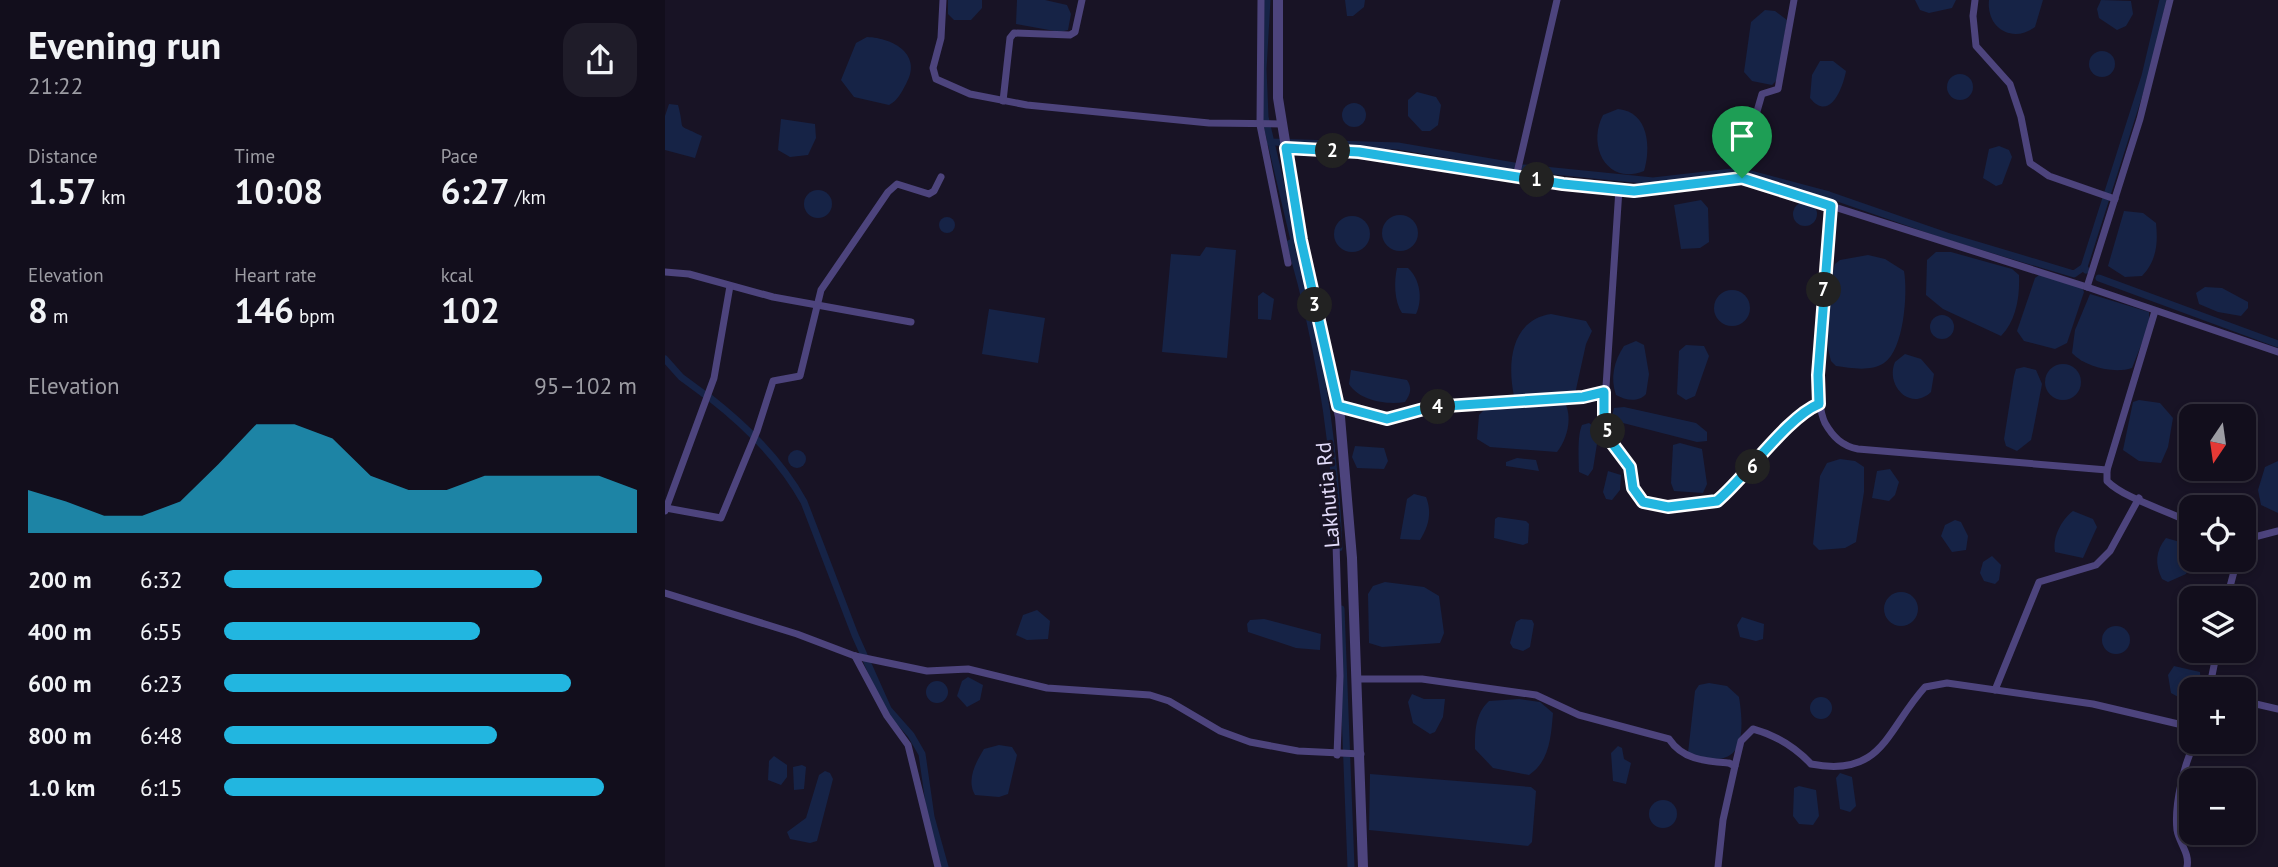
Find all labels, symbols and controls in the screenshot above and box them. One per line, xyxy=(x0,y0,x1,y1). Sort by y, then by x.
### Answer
text: Evening run xyxy=(28,20,221,69)
button: share xyxy=(563,23,637,97)
text: 21:22 xyxy=(28,71,83,100)
pin xyxy=(1712,106,1772,178)
icon: arrive xyxy=(1723,117,1761,155)
pin: 2 xyxy=(1315,134,1351,168)
text: 2 xyxy=(1327,138,1338,162)
text: Distance xyxy=(28,144,98,168)
text: Time xyxy=(234,144,275,168)
text: Pace xyxy=(441,144,478,168)
pin: 1 xyxy=(1519,162,1555,198)
text: 1 xyxy=(1531,167,1542,191)
text: 1.57 xyxy=(28,168,96,214)
text: 10:08 xyxy=(234,168,323,214)
text: 6:27 xyxy=(441,168,510,214)
text: km xyxy=(96,185,126,209)
text: /km xyxy=(510,185,546,209)
text: Elevation xyxy=(28,263,104,287)
text: Heart rate xyxy=(234,263,316,287)
text: kcal xyxy=(441,263,473,287)
pin: 7 xyxy=(1807,272,1841,308)
text: 7 xyxy=(1818,277,1829,301)
text: 8 xyxy=(28,287,48,333)
text: 146 xyxy=(234,287,294,333)
text: 102 xyxy=(441,287,500,333)
pin: 3 xyxy=(1297,288,1333,322)
text: 3 xyxy=(1309,292,1320,316)
text: m xyxy=(48,304,68,328)
text: bpm xyxy=(294,304,335,328)
text: Elevation xyxy=(28,371,120,400)
text: 95–102 m xyxy=(534,371,637,400)
pin: 4 xyxy=(1421,390,1455,424)
text: 4 xyxy=(1432,394,1443,418)
north arrow xyxy=(2179,404,2256,481)
map controls xyxy=(2179,404,2256,845)
pin: 5 xyxy=(1591,414,1625,448)
text: 5 xyxy=(1602,418,1613,442)
street label: Lakhutia Rd xyxy=(1309,441,1346,549)
pin: 6 xyxy=(1735,449,1771,484)
text: 6 xyxy=(1747,454,1758,478)
button: locate xyxy=(2179,495,2256,572)
text: 200 m xyxy=(28,565,91,594)
text: 6:32 xyxy=(140,565,183,594)
button: layers xyxy=(2179,586,2256,663)
text: 400 m xyxy=(28,617,91,646)
text: 6:55 xyxy=(140,617,183,646)
text: 600 m xyxy=(28,669,91,698)
text: 6:23 xyxy=(140,669,183,698)
button: + xyxy=(2179,677,2256,754)
text: 800 m xyxy=(28,721,91,750)
text: 6:48 xyxy=(140,721,183,750)
button: − xyxy=(2179,768,2256,845)
text: 1.0 km xyxy=(28,773,95,802)
text: 6:15 xyxy=(140,773,183,802)

